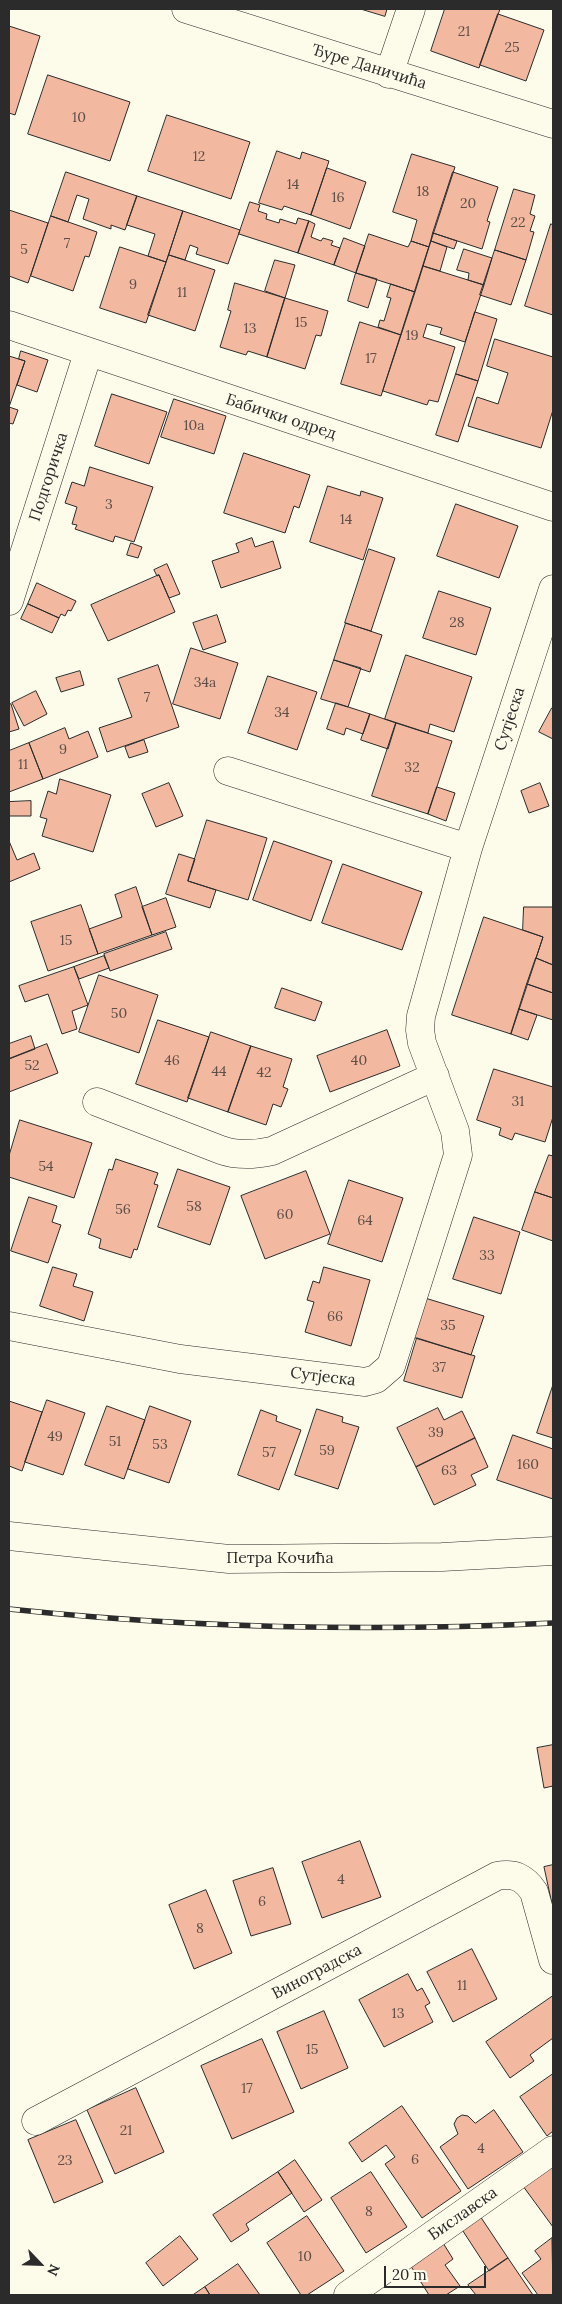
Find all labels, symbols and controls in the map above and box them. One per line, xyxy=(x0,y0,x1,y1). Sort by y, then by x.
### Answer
house number: 21 xyxy=(458,24,470,40)
street label: Ђуре Даничића xyxy=(309,40,429,94)
house number: 25 xyxy=(504,40,520,56)
house number: 10 xyxy=(72,110,86,126)
house number: 12 xyxy=(193,149,205,165)
house number: 14 xyxy=(287,177,299,193)
house number: 18 xyxy=(417,184,429,200)
house number: 16 xyxy=(331,190,345,206)
house number: 20 xyxy=(460,196,476,212)
house number: 22 xyxy=(510,215,526,231)
house number: 7 xyxy=(64,236,70,252)
house number: 5 xyxy=(20,242,28,258)
house number: 9 xyxy=(129,277,137,293)
house number: 11 xyxy=(177,285,187,301)
house number: 15 xyxy=(295,315,307,331)
house number: 13 xyxy=(244,321,256,337)
house number: 19 xyxy=(405,328,419,344)
house number: 17 xyxy=(365,351,377,367)
street label: Бабички одред xyxy=(223,390,339,444)
house number: 10a xyxy=(183,418,205,434)
street label: Подгоричка xyxy=(26,430,72,524)
house number: 3 xyxy=(105,497,113,513)
house number: 14 xyxy=(340,512,352,528)
house number: 28 xyxy=(449,615,465,631)
house number: 34a xyxy=(194,675,216,691)
street label: Сутјеска xyxy=(491,685,529,753)
house number: 7 xyxy=(144,690,150,706)
house number: 34 xyxy=(274,705,290,721)
house number: 9 xyxy=(59,742,67,758)
house number: 11 xyxy=(18,757,28,773)
house number: 32 xyxy=(404,760,420,776)
house number: 15 xyxy=(60,933,72,949)
house number: 50 xyxy=(111,1006,127,1022)
house number: 46 xyxy=(164,1053,180,1069)
house number: 40 xyxy=(351,1053,367,1069)
house number: 52 xyxy=(24,1058,40,1074)
house number: 44 xyxy=(211,1064,227,1080)
house number: 42 xyxy=(256,1065,272,1081)
house number: 31 xyxy=(512,1094,524,1110)
house number: 54 xyxy=(38,1159,54,1175)
house number: 58 xyxy=(186,1199,202,1215)
house number: 56 xyxy=(115,1202,131,1218)
house number: 60 xyxy=(277,1207,293,1223)
house number: 64 xyxy=(357,1213,373,1229)
house number: 33 xyxy=(479,1248,495,1264)
house number: 66 xyxy=(327,1309,343,1325)
house number: 35 xyxy=(440,1318,456,1334)
house number: 37 xyxy=(432,1360,446,1376)
street label: Сутјеска xyxy=(289,1363,357,1391)
house number: 39 xyxy=(428,1425,444,1441)
house number: 49 xyxy=(47,1429,63,1445)
house number: 51 xyxy=(109,1434,121,1450)
house number: 53 xyxy=(152,1437,168,1453)
house number: 59 xyxy=(319,1443,335,1459)
house number: 57 xyxy=(262,1445,276,1461)
house number: 160 xyxy=(517,1457,539,1473)
house number: 63 xyxy=(441,1463,457,1479)
street label: Петра Кочића xyxy=(226,1548,334,1568)
house number: 4 xyxy=(337,1872,345,1888)
house number: 6 xyxy=(258,1894,266,1910)
house number: 8 xyxy=(196,1921,204,1937)
street label: Виноградска xyxy=(269,1940,365,2004)
house number: 11 xyxy=(457,1978,467,1994)
house number: 13 xyxy=(392,2006,404,2022)
house number: 15 xyxy=(306,2042,318,2058)
house number: 17 xyxy=(241,2081,253,2097)
house number: 21 xyxy=(120,2123,132,2139)
house number: 4 xyxy=(477,2141,485,2157)
house number: 6 xyxy=(411,2152,419,2168)
house number: 23 xyxy=(57,2153,73,2169)
street label: Биславска xyxy=(425,2183,501,2245)
house number: 8 xyxy=(365,2204,373,2220)
north arrow xyxy=(15,2239,65,2289)
house number: 10 xyxy=(298,2249,312,2265)
scale bar xyxy=(387,2256,490,2288)
text: N xyxy=(43,2261,64,2279)
text: 20 m xyxy=(392,2265,427,2284)

